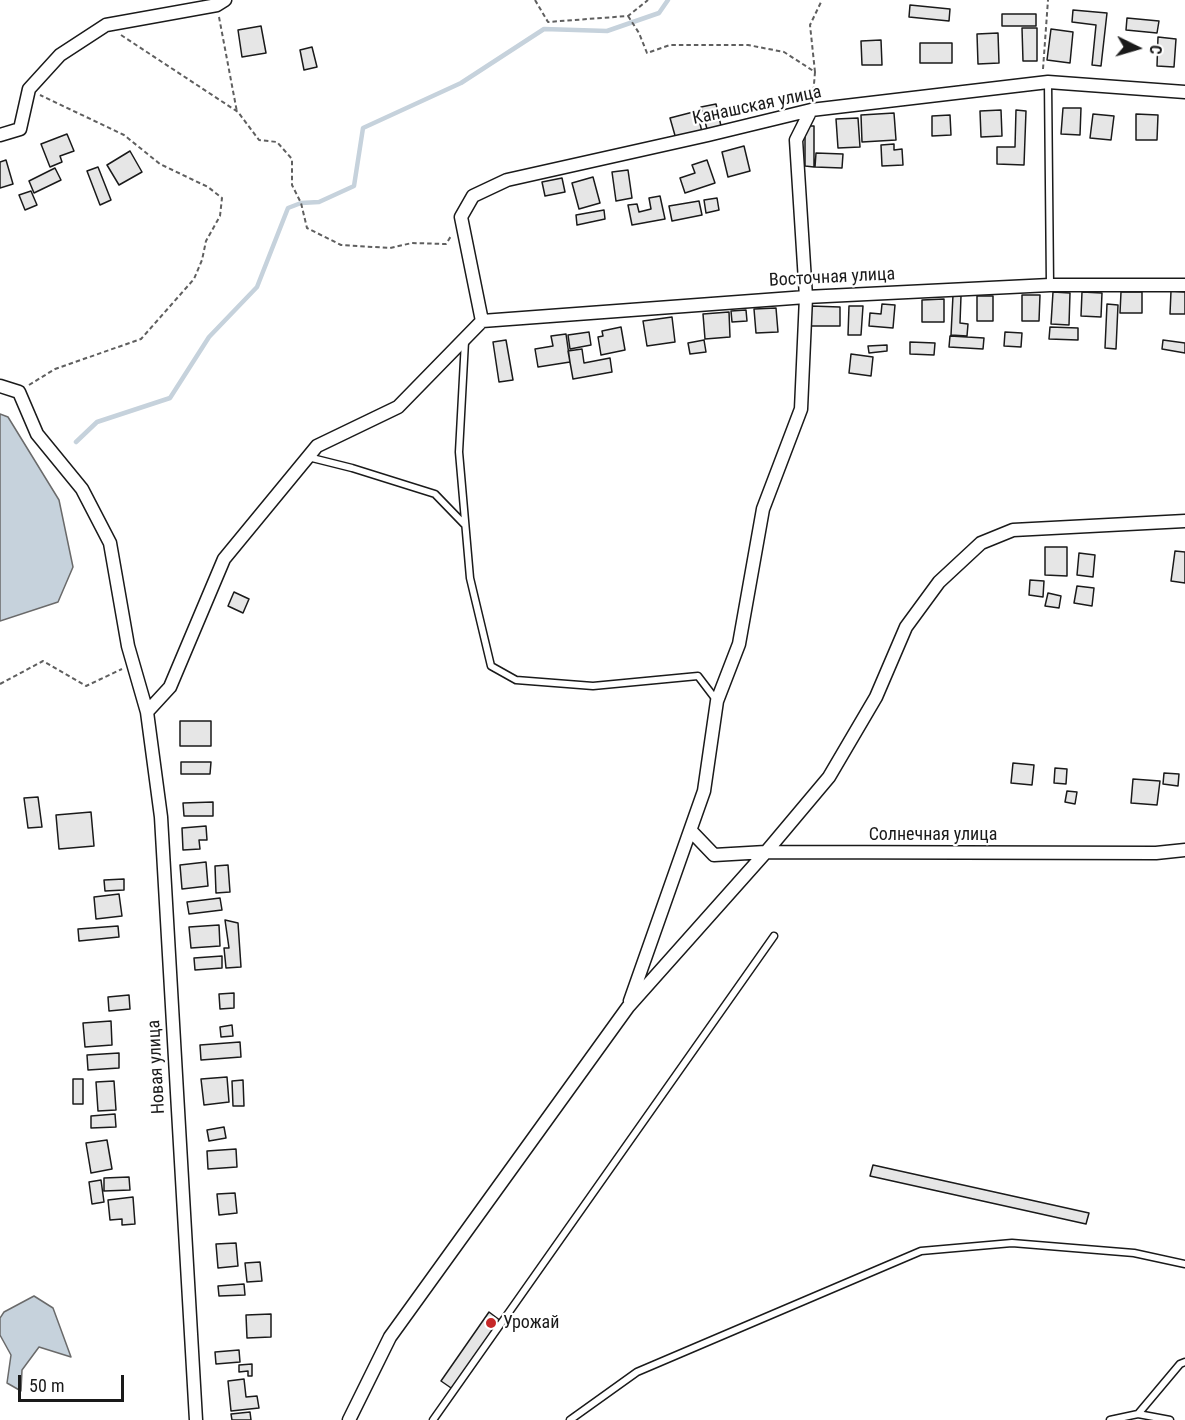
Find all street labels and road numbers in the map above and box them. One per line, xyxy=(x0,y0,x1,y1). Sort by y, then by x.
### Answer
street label: Канашская улица xyxy=(691,82,823,130)
street label: Восточная улица xyxy=(768,264,896,292)
street label: Солнечная улица xyxy=(869,824,997,846)
street label: Новая улица xyxy=(144,1019,170,1115)

